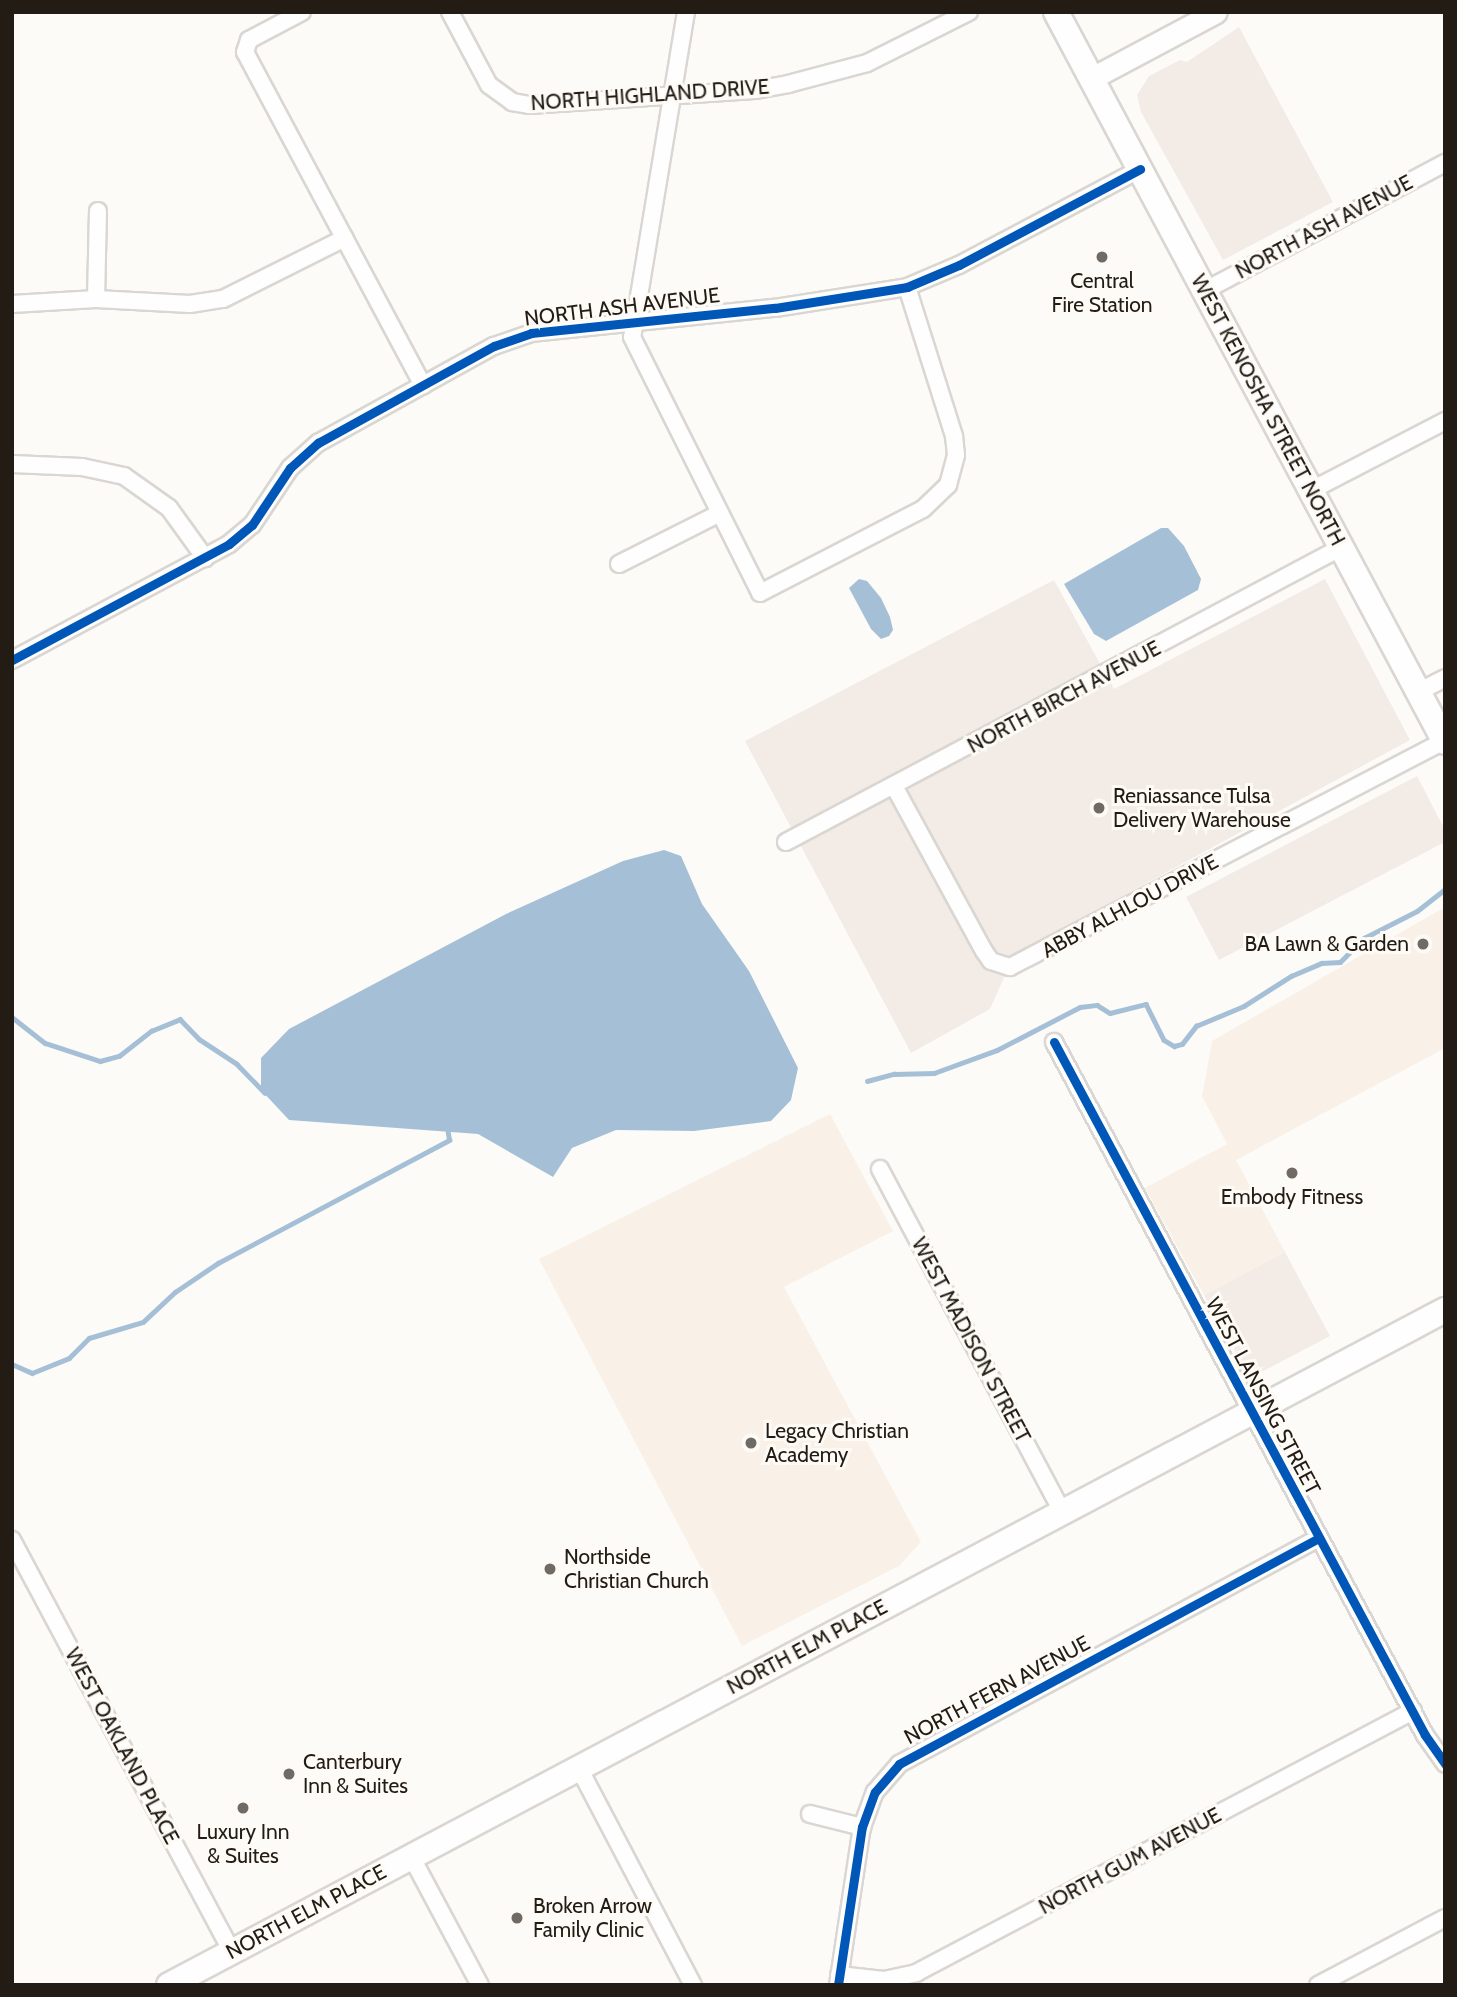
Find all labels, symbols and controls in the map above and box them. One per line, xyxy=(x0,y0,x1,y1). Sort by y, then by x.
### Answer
street label: NORTH HIGHLAND DRIVE xyxy=(530,74,770,116)
street label: NORTH ASH AVENUE xyxy=(1231,170,1417,284)
marker: Central Fire Station xyxy=(1094,249,1110,265)
place label: Central Fire Station xyxy=(1052,268,1152,318)
street label: WEST KENOSHA STREET NORTH xyxy=(1186,270,1350,550)
street label: NORTH ASH AVENUE xyxy=(523,283,721,331)
street label: NORTH BIRCH AVENUE xyxy=(963,635,1165,759)
place label: Reniassance Tulsa Delivery Warehouse xyxy=(1113,783,1291,833)
marker: Reniassance Tulsa Delivery Warehouse xyxy=(1091,800,1107,816)
street label: ABBY ALHLOU DRIVE xyxy=(1037,849,1223,963)
place label: BA Lawn & Garden xyxy=(1245,931,1409,957)
marker: BA Lawn & Garden xyxy=(1415,936,1431,952)
marker: Embody Fitness xyxy=(1284,1165,1300,1181)
place label: Embody Fitness xyxy=(1221,1184,1363,1210)
street label: WEST MADISON STREET xyxy=(906,1233,1036,1447)
street label: WEST LANSING STREET xyxy=(1200,1293,1326,1499)
place label: Legacy Christian Academy xyxy=(765,1418,909,1468)
marker: Legacy Christian Academy xyxy=(743,1435,759,1451)
place label: Northside Christian Church xyxy=(564,1544,709,1594)
marker: Northside Christian Church xyxy=(542,1561,558,1577)
street label: NORTH ELM PLACE xyxy=(723,1594,891,1700)
street label: NORTH FERN AVENUE xyxy=(900,1630,1094,1750)
street label: WEST OAKLAND PLACE xyxy=(60,1644,184,1848)
place label: Canterbury Inn & Suites xyxy=(303,1749,408,1799)
marker: Canterbury Inn & Suites xyxy=(281,1766,297,1782)
marker: Luxury Inn & Suites xyxy=(235,1800,251,1816)
street label: NORTH GUM AVENUE xyxy=(1034,1802,1226,1920)
place label: Luxury Inn & Suites xyxy=(197,1819,289,1869)
street label: NORTH ELM PLACE xyxy=(222,1859,390,1965)
place label: Broken Arrow Family Clinic xyxy=(533,1893,652,1943)
marker: Broken Arrow Family Clinic xyxy=(507,1908,527,1928)

